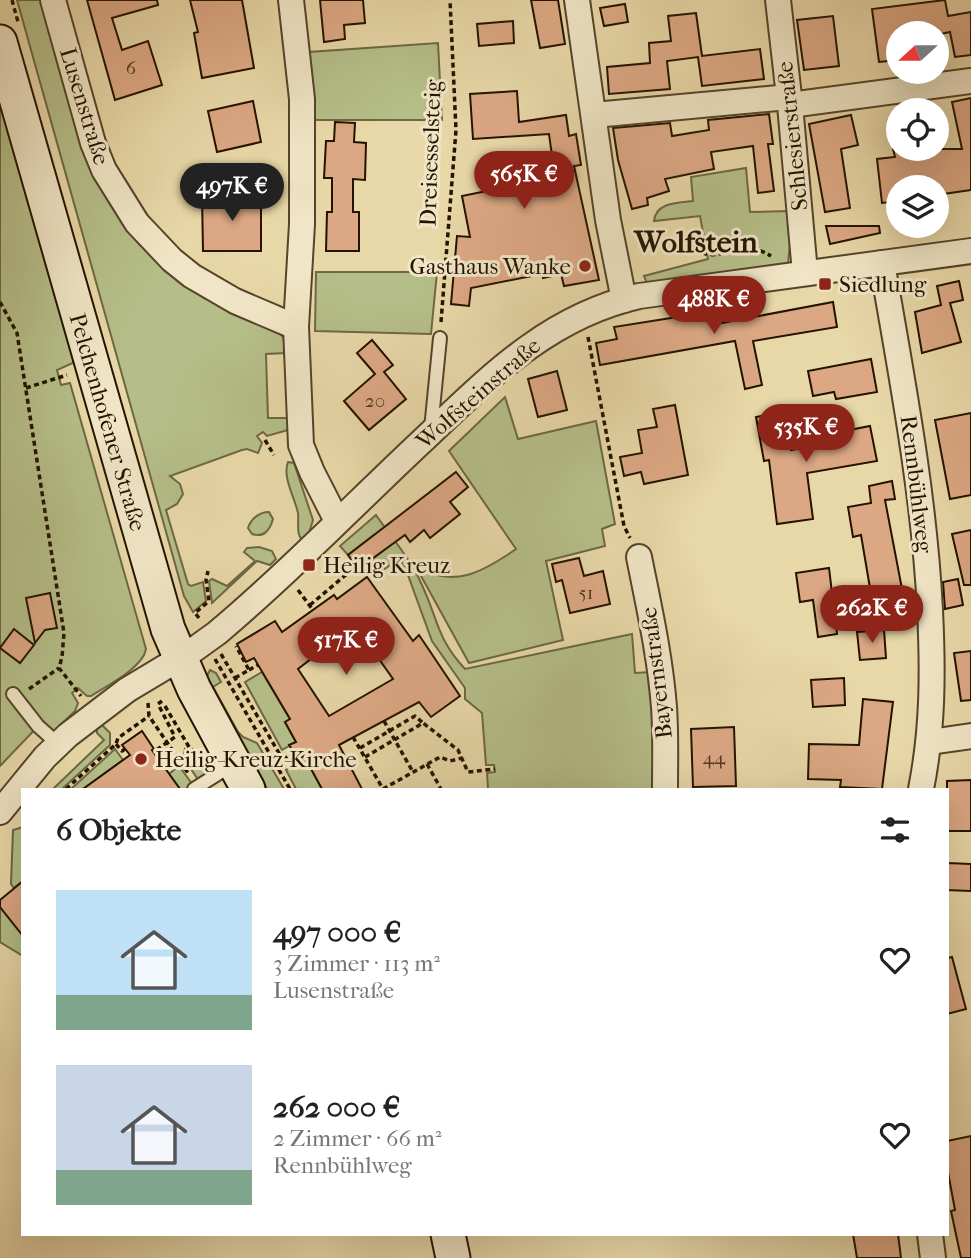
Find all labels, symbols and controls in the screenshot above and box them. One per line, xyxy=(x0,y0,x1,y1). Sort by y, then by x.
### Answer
north arrow xyxy=(886,21,948,84)
map controls xyxy=(886,21,949,238)
street label: Lusenstraße xyxy=(54,44,115,168)
house number: 6 xyxy=(126,57,137,79)
street label: Schlesierstraße xyxy=(771,60,814,212)
street label: Dreisesselsteig xyxy=(414,78,447,227)
button: locate xyxy=(886,98,949,161)
pin: 565K € xyxy=(467,152,581,211)
text: 565K € xyxy=(490,160,558,187)
pin: 497K € xyxy=(175,164,289,223)
text: 497K € xyxy=(196,172,268,199)
button: layers xyxy=(886,175,949,238)
district label: Wolfstein xyxy=(632,225,758,260)
place label: Gasthaus Wanke xyxy=(410,253,571,280)
marker: Gasthaus Wanke xyxy=(577,258,593,274)
place label: Siedlung xyxy=(839,271,927,298)
pin: 488K € xyxy=(657,276,771,336)
marker: Siedlung xyxy=(817,276,833,292)
text: 488K € xyxy=(678,285,750,312)
street label: Pelchenhofener Straße xyxy=(64,310,152,534)
street label: Wolfsteinstraße xyxy=(410,332,546,455)
house number: 20 xyxy=(365,390,385,412)
pin: 535K € xyxy=(749,405,863,464)
text: 535K € xyxy=(774,413,838,440)
street label: Rennbühlweg xyxy=(895,414,938,555)
place label: Heilig Kreuz xyxy=(323,552,450,579)
marker: Heilig Kreuz xyxy=(301,557,317,573)
house number: 51 xyxy=(579,582,594,604)
pin: 262K € xyxy=(815,586,929,645)
text: 262K € xyxy=(836,594,908,621)
street label: Bayernstraße xyxy=(635,605,678,740)
pin: 517K € xyxy=(289,618,403,677)
text: 517K € xyxy=(314,626,378,653)
place label: Heilig-Kreuz-Kirche xyxy=(155,746,357,773)
house number: 44 xyxy=(703,747,726,769)
marker: Heilig-Kreuz-Kirche xyxy=(133,751,149,767)
icon: filters xyxy=(876,811,914,849)
text: 6 Objekte xyxy=(56,813,181,848)
text: 497 000 € xyxy=(273,915,401,950)
icon: home xyxy=(112,918,196,1002)
icon: heart xyxy=(876,941,914,979)
text: 3 Zimmer · 113 m² xyxy=(273,950,440,977)
text: Lusenstraße xyxy=(273,977,394,1004)
text: 262 000 € xyxy=(273,1090,400,1125)
icon: home xyxy=(112,1093,196,1177)
icon: heart xyxy=(876,1116,914,1154)
text: 2 Zimmer · 66 m² xyxy=(273,1125,441,1152)
text: Rennbühlweg xyxy=(273,1152,412,1179)

